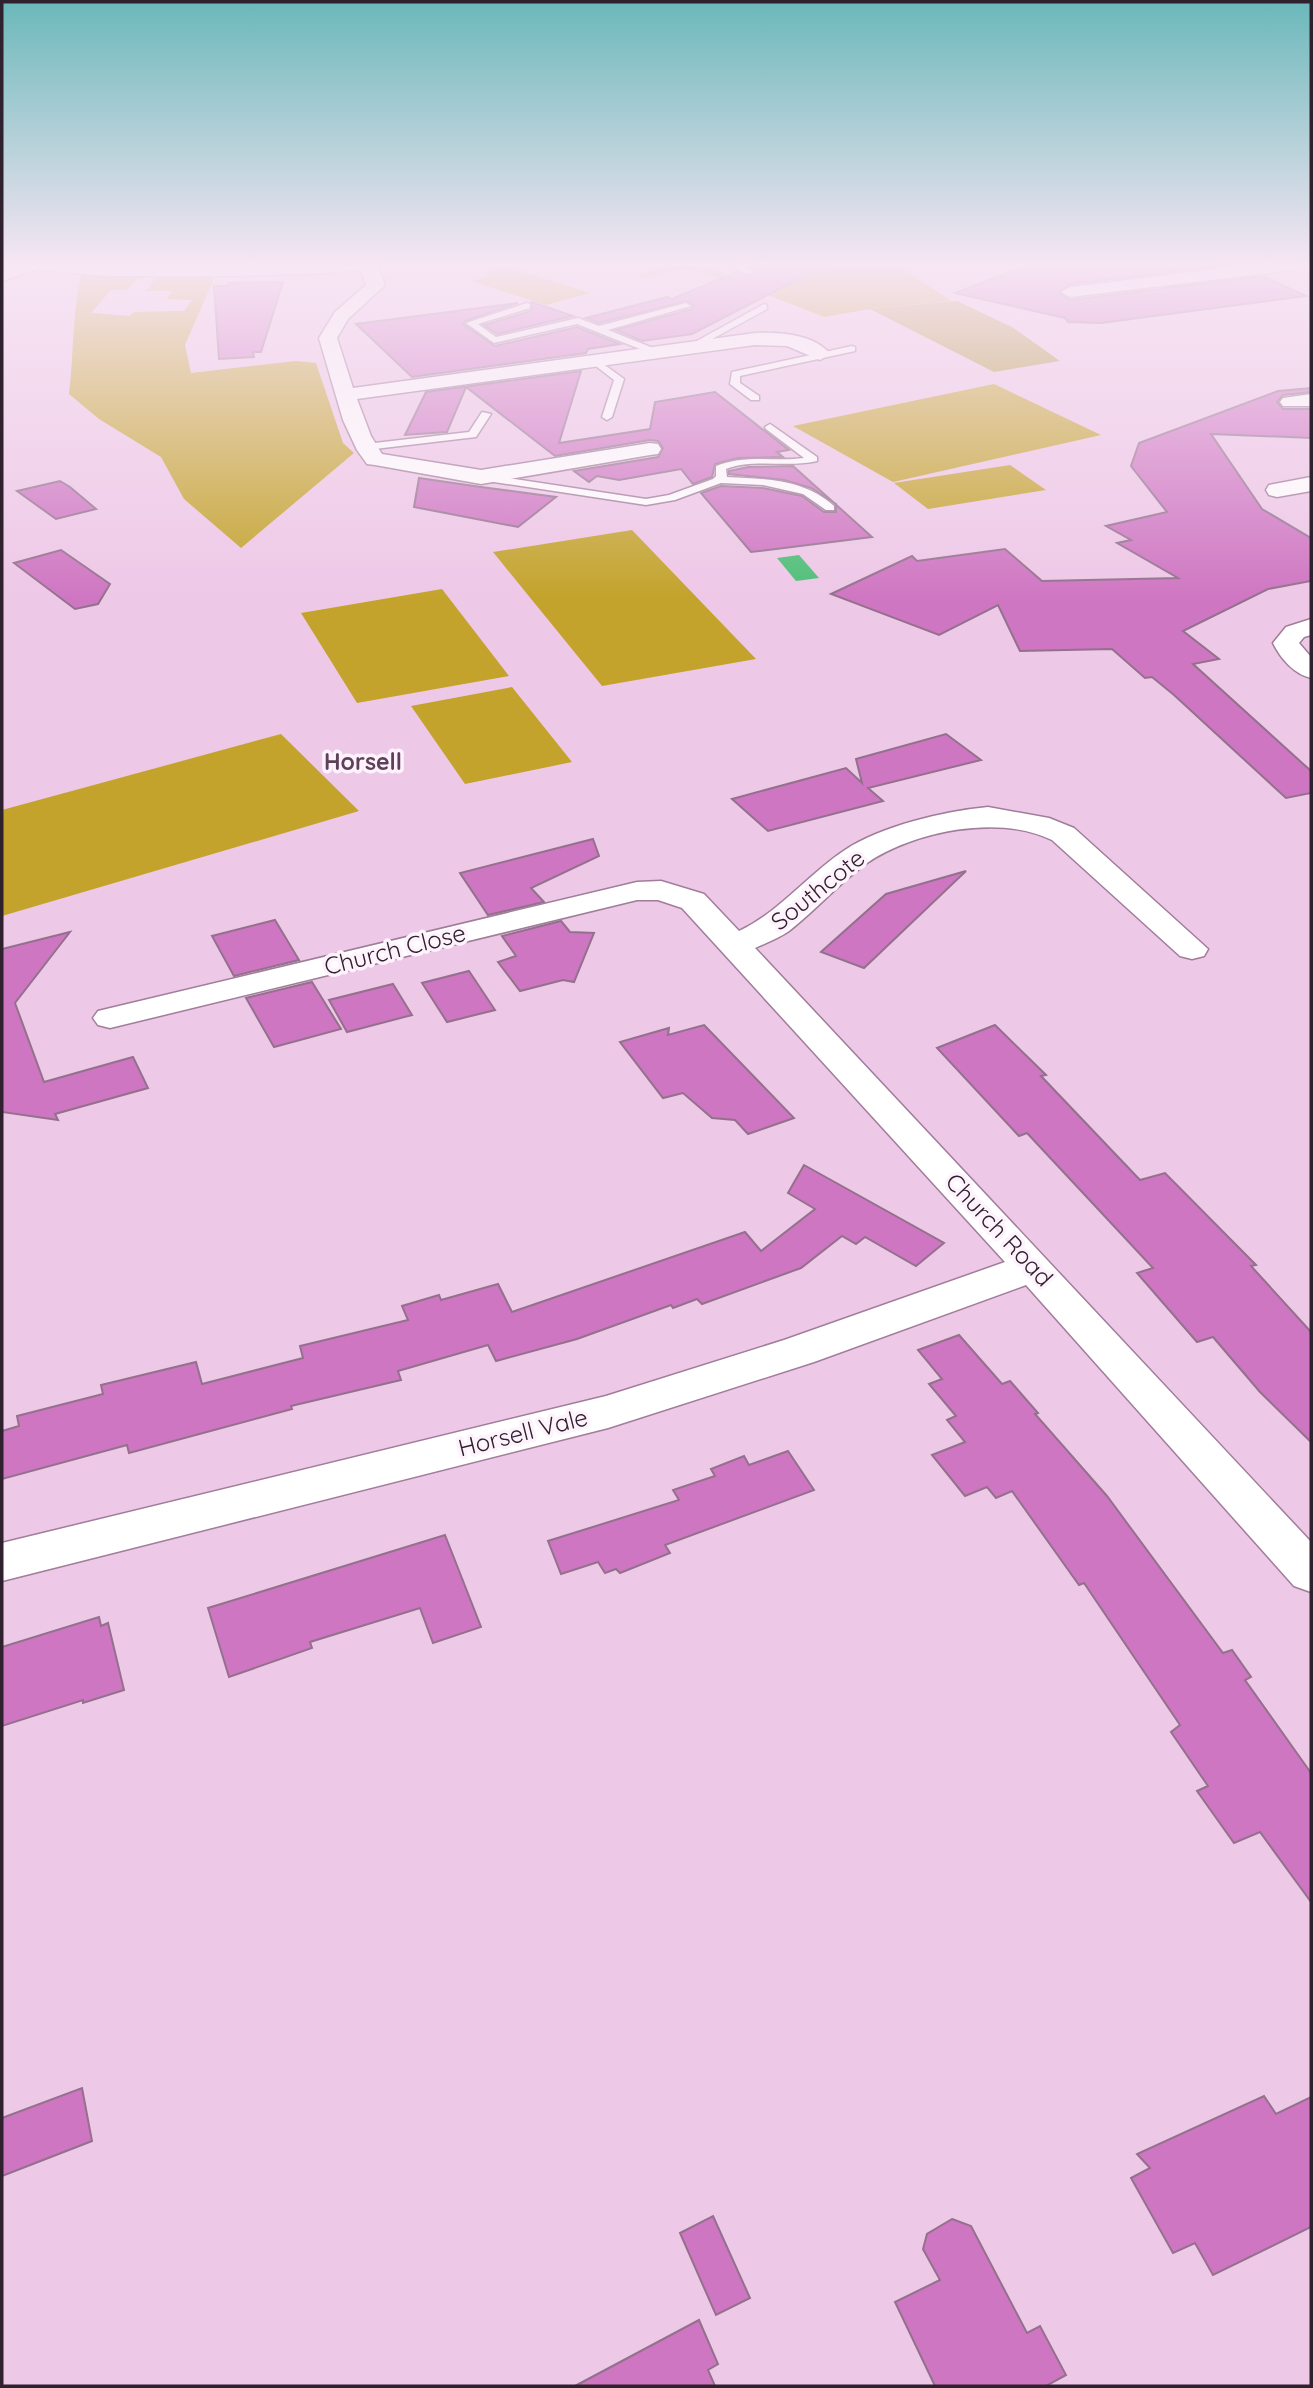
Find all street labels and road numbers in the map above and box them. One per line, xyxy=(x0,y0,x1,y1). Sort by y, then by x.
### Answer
street label: Southcote xyxy=(764,842,870,936)
street label: Church Close xyxy=(321,917,469,981)
street label: Church Road xyxy=(940,1166,1060,1292)
street label: Horsell Vale xyxy=(455,1401,591,1463)

